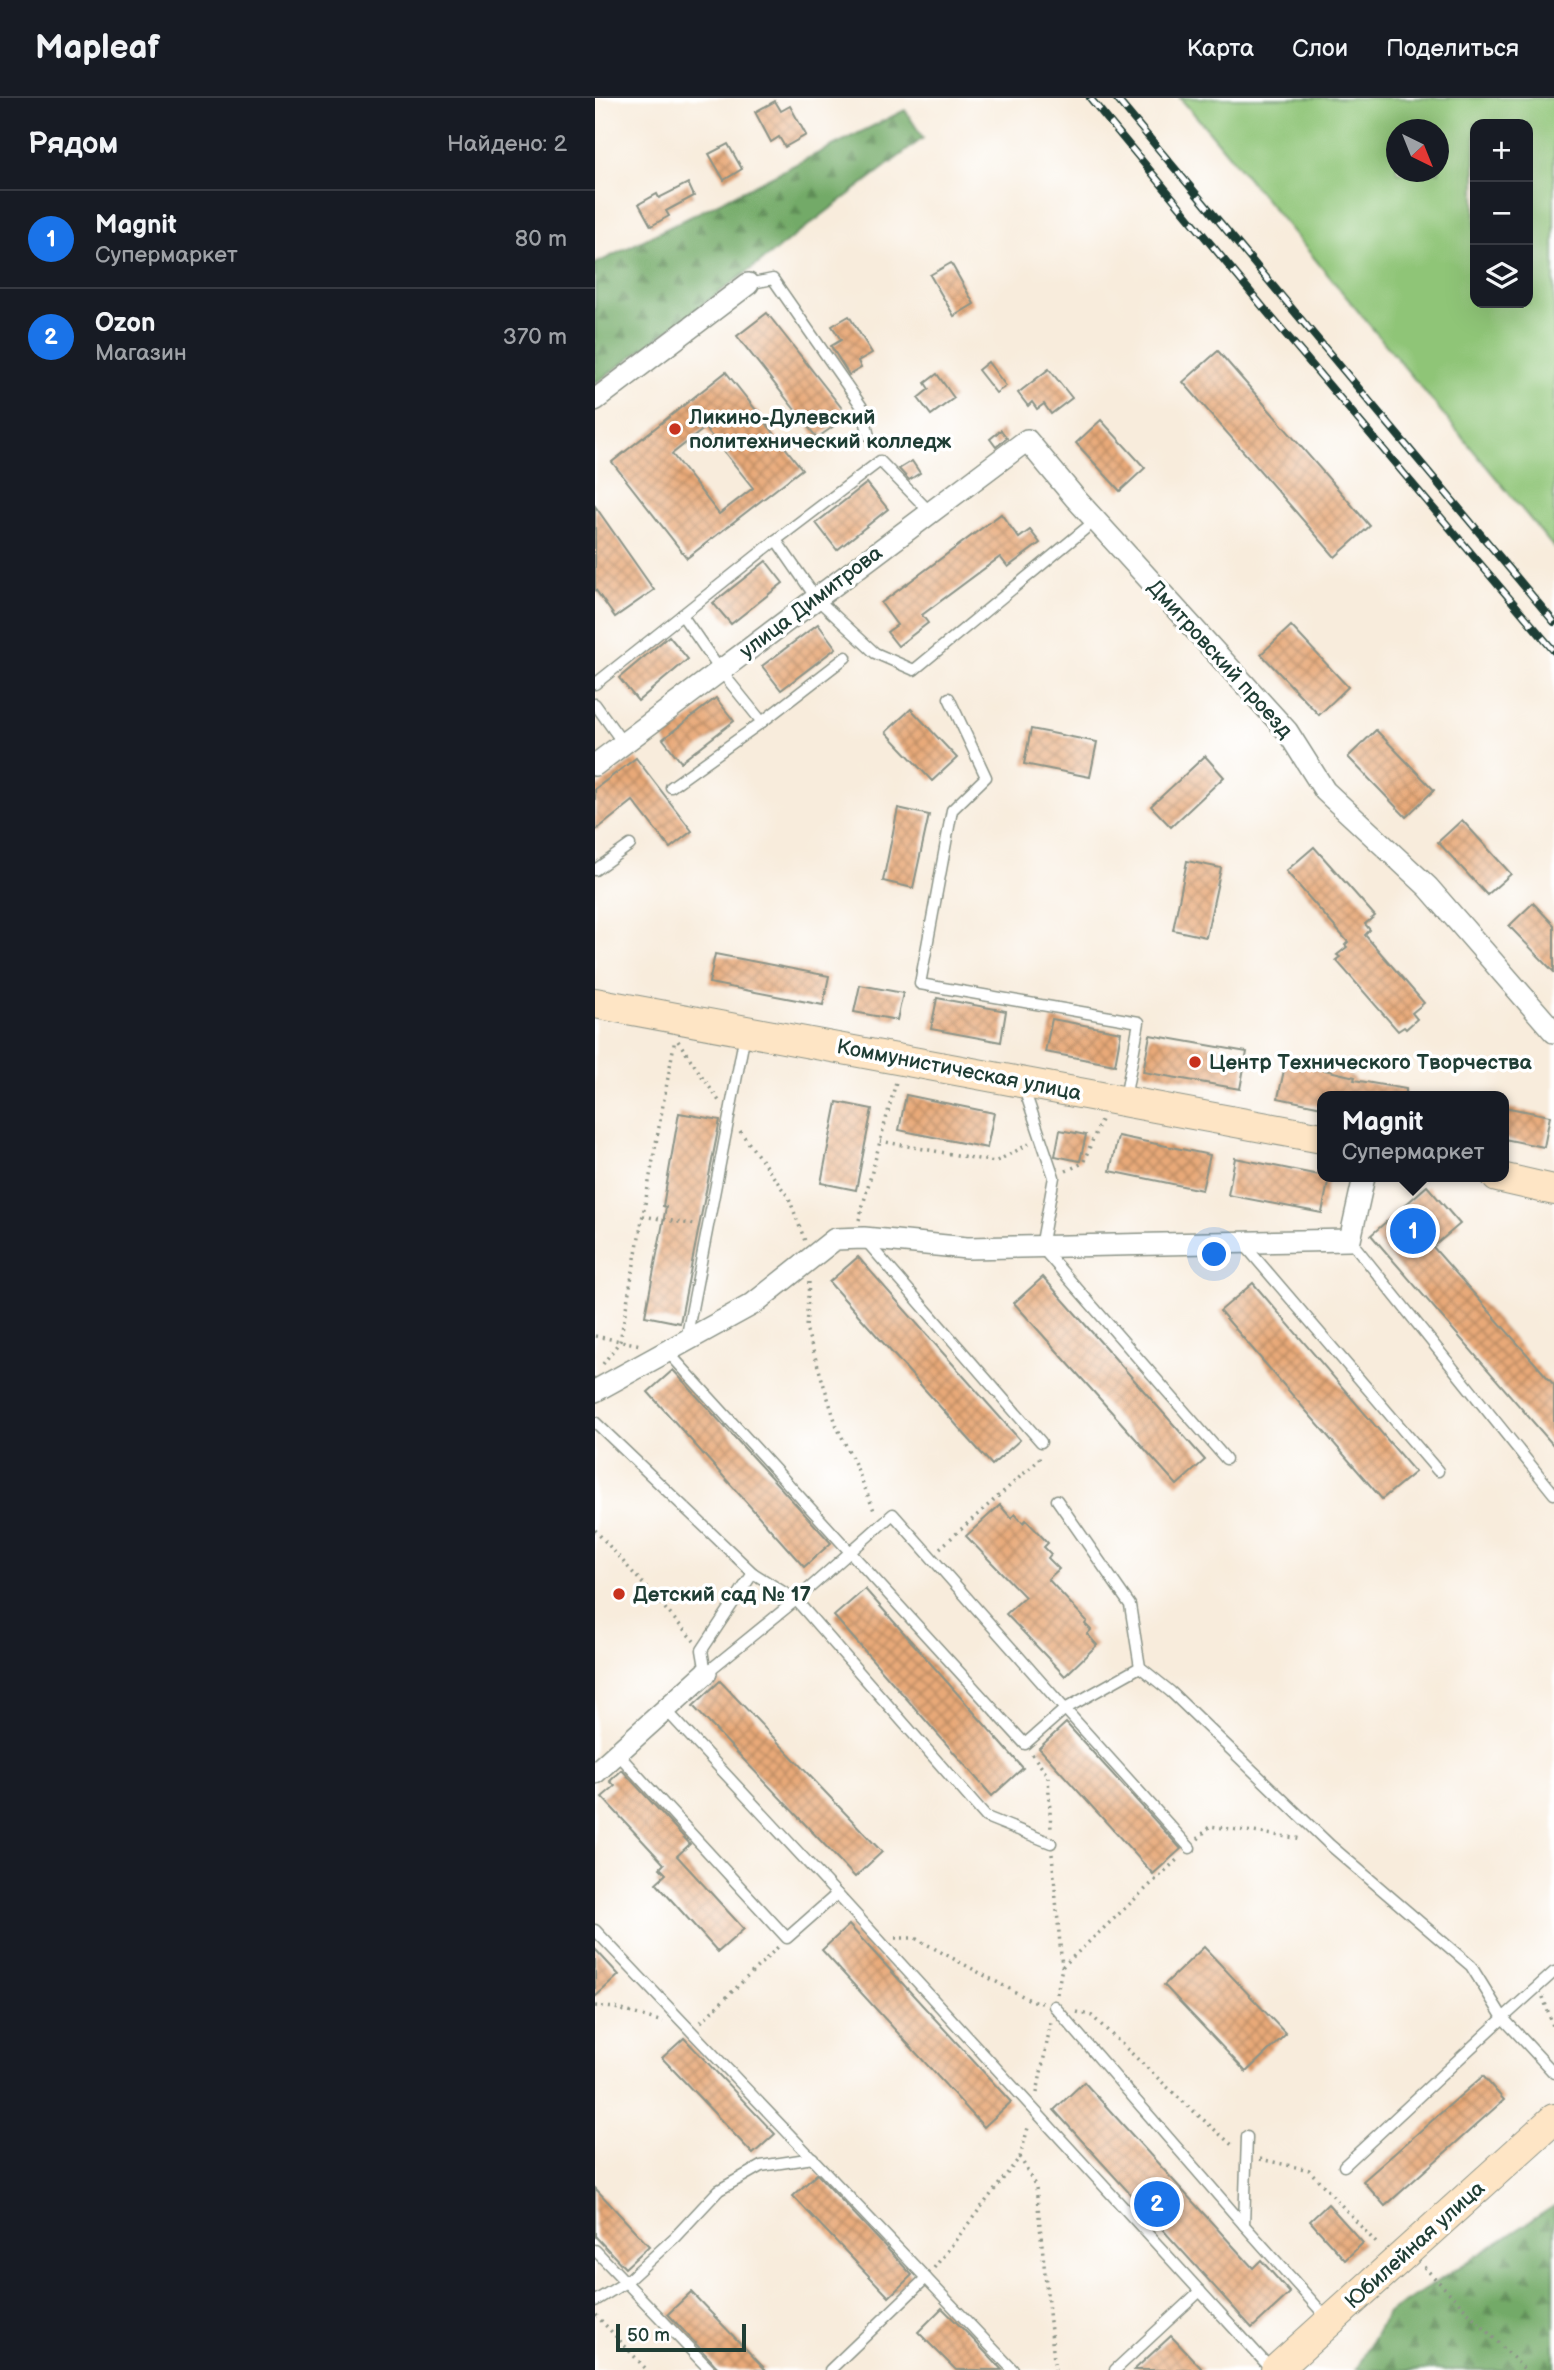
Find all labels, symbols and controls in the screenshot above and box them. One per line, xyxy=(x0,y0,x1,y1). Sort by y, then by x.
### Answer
text: Mapleaf xyxy=(35,28,160,68)
text: Карта xyxy=(1187,34,1254,63)
text: Слои xyxy=(1292,34,1348,63)
text: Поделиться xyxy=(1386,34,1519,63)
north arrow xyxy=(1386,119,1449,182)
map controls xyxy=(1470,119,1533,308)
button: + xyxy=(1470,119,1533,182)
text: Рядом xyxy=(28,126,118,162)
text: Найдено: 2 xyxy=(447,130,567,158)
button: − xyxy=(1470,182,1533,245)
text: Magnit xyxy=(95,210,177,241)
text: 1 xyxy=(46,225,56,253)
text: 80 m xyxy=(515,225,567,253)
text: Супермаркет xyxy=(95,241,238,269)
button: layers xyxy=(1470,245,1533,308)
text: Ozon xyxy=(95,308,156,339)
text: 2 xyxy=(44,323,58,351)
text: 370 m xyxy=(503,323,567,351)
text: Магазин xyxy=(95,339,187,367)
place label: Ликино-Дулевский политехнический колледж xyxy=(688,405,951,454)
marker: Ликино-Дулевский политехнический колледж xyxy=(667,421,683,437)
street label: улица Димитрова xyxy=(735,540,888,664)
street label: Дмитровский проезд xyxy=(1142,575,1298,743)
street label: Коммунистическая улица xyxy=(835,1034,1084,1106)
place label: Центр Технического Творчества xyxy=(1209,1050,1533,1075)
marker: Центр Технического Творчества xyxy=(1187,1054,1203,1070)
popup xyxy=(1317,1091,1509,1182)
text: Magnit xyxy=(1342,1107,1423,1138)
text: Супермаркет xyxy=(1342,1138,1484,1166)
pin: 1 xyxy=(1390,1205,1436,1257)
your location xyxy=(1197,1237,1231,1271)
place label: Детский сад № 17 xyxy=(633,1582,812,1607)
marker: Детский сад № 17 xyxy=(611,1586,627,1602)
street label: Юбилейная улица xyxy=(1340,2175,1490,2314)
pin: 2 xyxy=(1134,2178,1180,2230)
scale bar xyxy=(616,2321,745,2353)
text: 50 m xyxy=(627,2324,670,2347)

